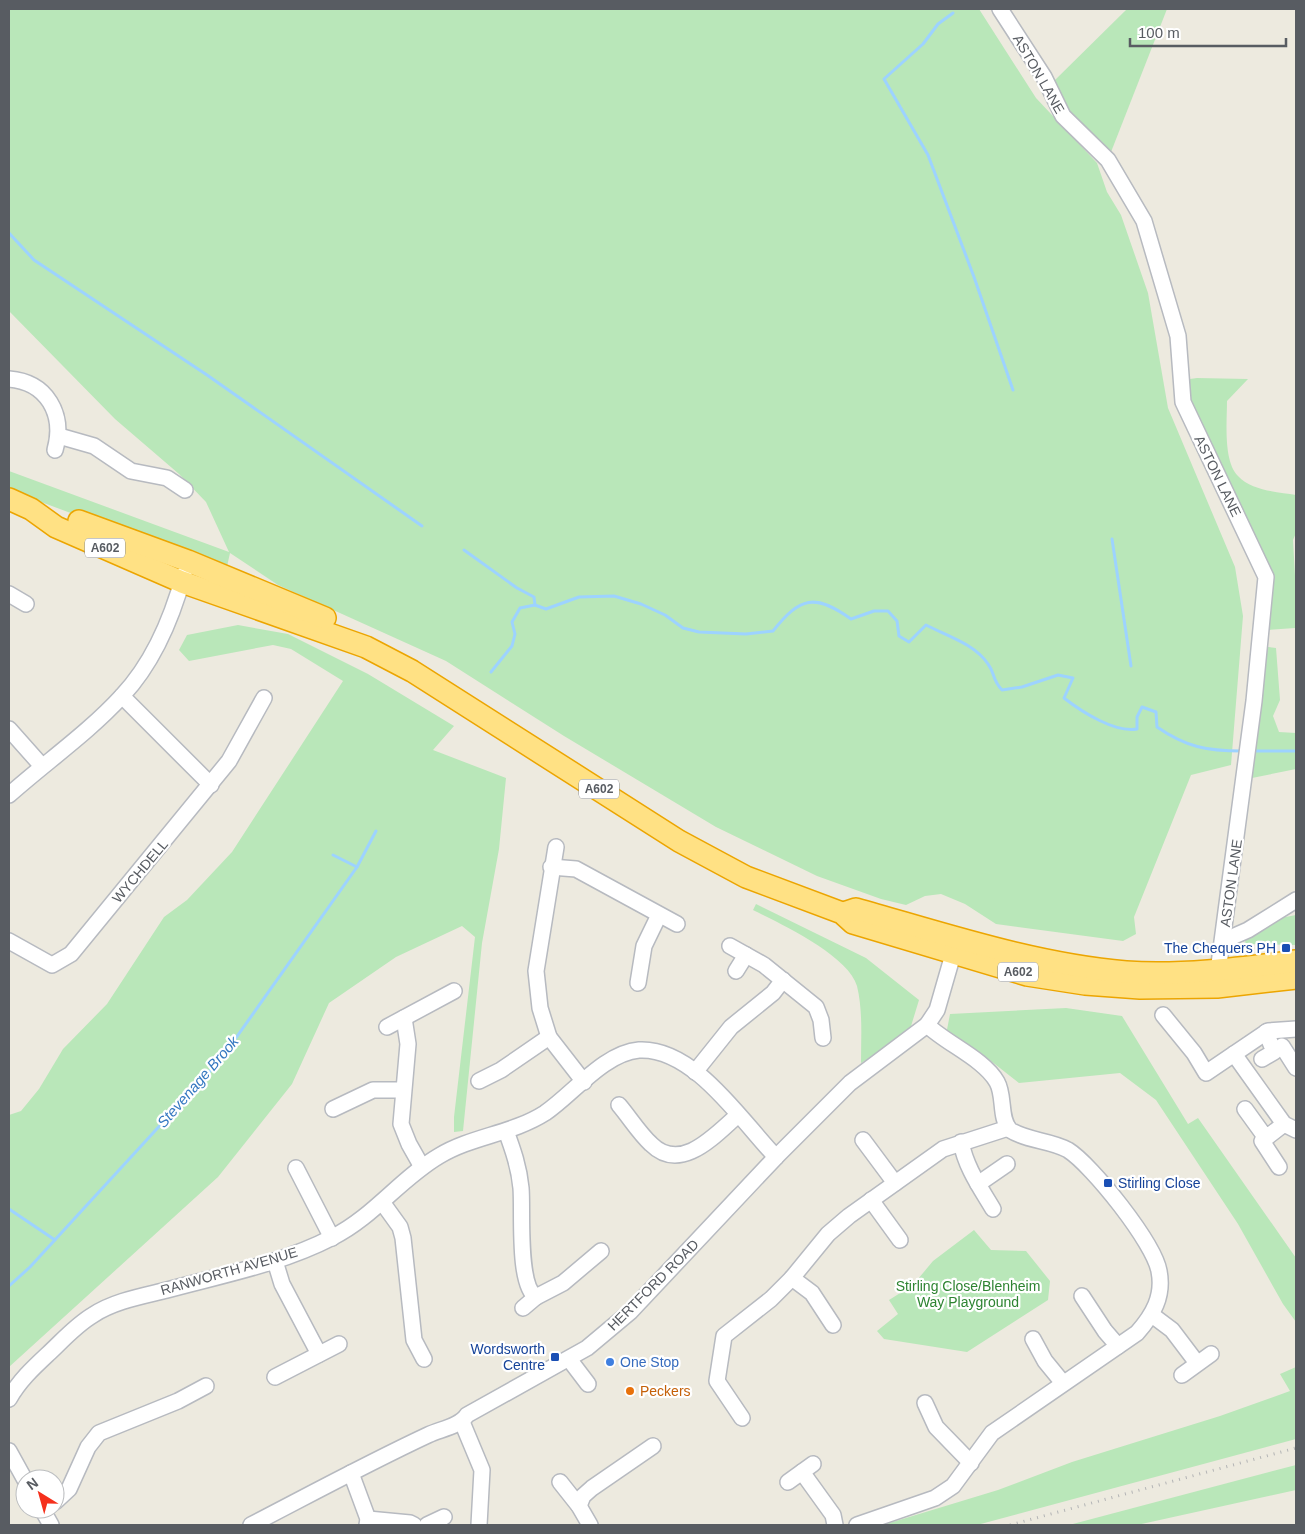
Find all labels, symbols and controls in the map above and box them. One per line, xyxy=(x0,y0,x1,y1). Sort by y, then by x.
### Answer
scale bar xyxy=(1130,15,1286,47)
text: 100 m xyxy=(1138,24,1180,41)
street label: ASTON LANE xyxy=(1010,32,1068,116)
street label: ASTON LANE xyxy=(1191,433,1245,519)
road number: A602 xyxy=(85,538,125,558)
road number: A602 xyxy=(579,780,619,799)
street label: WYCHDELL xyxy=(109,836,171,906)
street label: ASTON LANE xyxy=(1217,838,1245,928)
place label: The Chequers PH xyxy=(1164,940,1276,956)
marker: The Chequers PH xyxy=(1280,942,1292,954)
road number: A602 xyxy=(998,962,1038,982)
water label: Stevenage Brook xyxy=(153,1032,243,1131)
place label: Stirling Close xyxy=(1118,1175,1201,1191)
marker: Stirling Close xyxy=(1102,1177,1114,1189)
street label: HERTFORD ROAD xyxy=(604,1236,702,1334)
street label: RANWORTH AVENUE xyxy=(159,1244,299,1298)
park label: Stirling Close/Blenheim Way Playground xyxy=(896,1278,1040,1310)
place label: Wordsworth Centre xyxy=(471,1341,545,1373)
marker: Wordsworth Centre xyxy=(549,1351,561,1363)
place label: One Stop xyxy=(620,1354,679,1370)
marker: One Stop xyxy=(604,1356,616,1368)
place label: Peckers xyxy=(640,1383,691,1399)
marker: Peckers xyxy=(624,1385,636,1397)
north arrow xyxy=(15,1469,65,1519)
text: N xyxy=(23,1474,41,1493)

